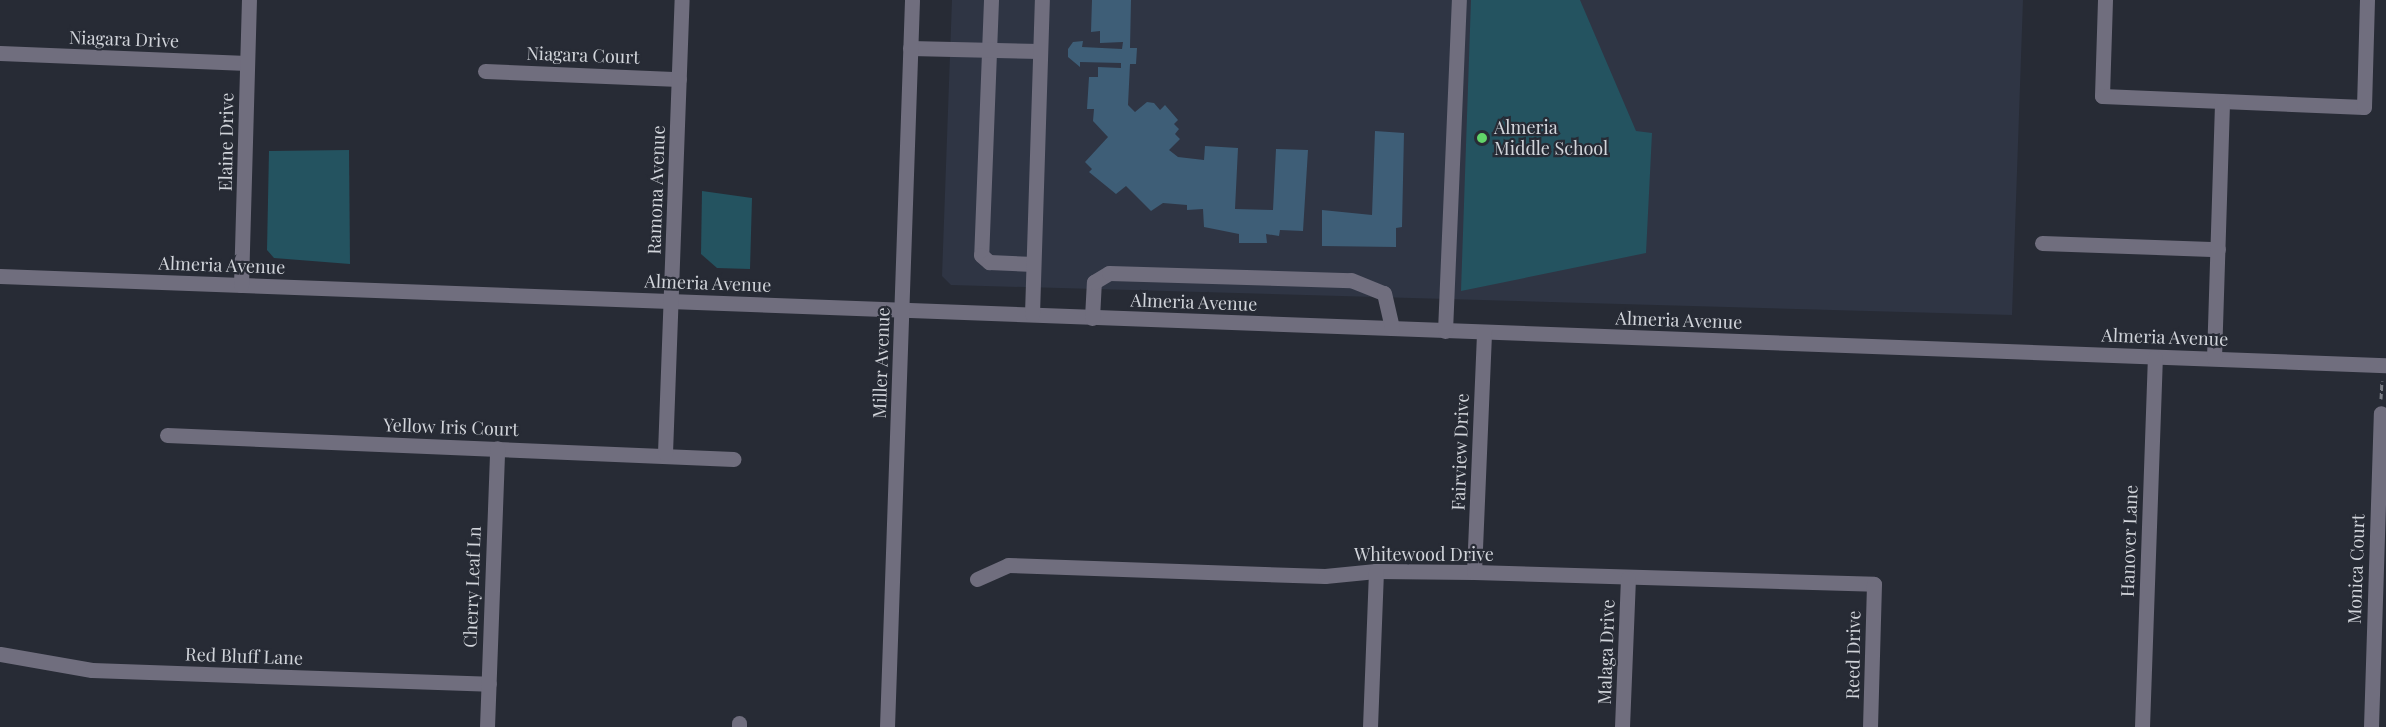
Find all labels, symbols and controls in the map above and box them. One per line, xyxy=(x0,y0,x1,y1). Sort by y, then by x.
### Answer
street label: Niagara Drive xyxy=(68,26,180,52)
street label: Niagara Court xyxy=(526,42,640,68)
street label: Elaine Drive xyxy=(214,92,238,192)
place label: Almeria Middle School xyxy=(1494,117,1608,160)
street label: Ramona Avenue xyxy=(643,125,669,255)
marker: Almeria Middle School xyxy=(1475,131,1489,145)
street label: Almeria Avenue xyxy=(158,252,286,278)
street label: Almeria Avenue xyxy=(644,270,772,296)
street label: Almeria Avenue xyxy=(1130,289,1258,315)
street label: Miller Avenue xyxy=(868,307,894,419)
street label: Almeria Avenue xyxy=(1615,307,1743,333)
street label: Almeria Avenue xyxy=(2101,324,2229,350)
street label: Fairview Drive xyxy=(1447,393,1473,511)
street label: Yellow Iris Court xyxy=(383,414,519,440)
street label: Hanover Lane xyxy=(2116,484,2142,598)
street label: Monica Court xyxy=(2343,513,2369,625)
street label: Cherry Leaf Ln xyxy=(459,526,485,648)
street label: Whitewood Drive xyxy=(1354,543,1494,565)
street label: Malaga Drive xyxy=(1593,599,1619,705)
street label: Reed Drive xyxy=(1841,610,1865,700)
street label: Red Bluff Lane xyxy=(185,643,303,669)

